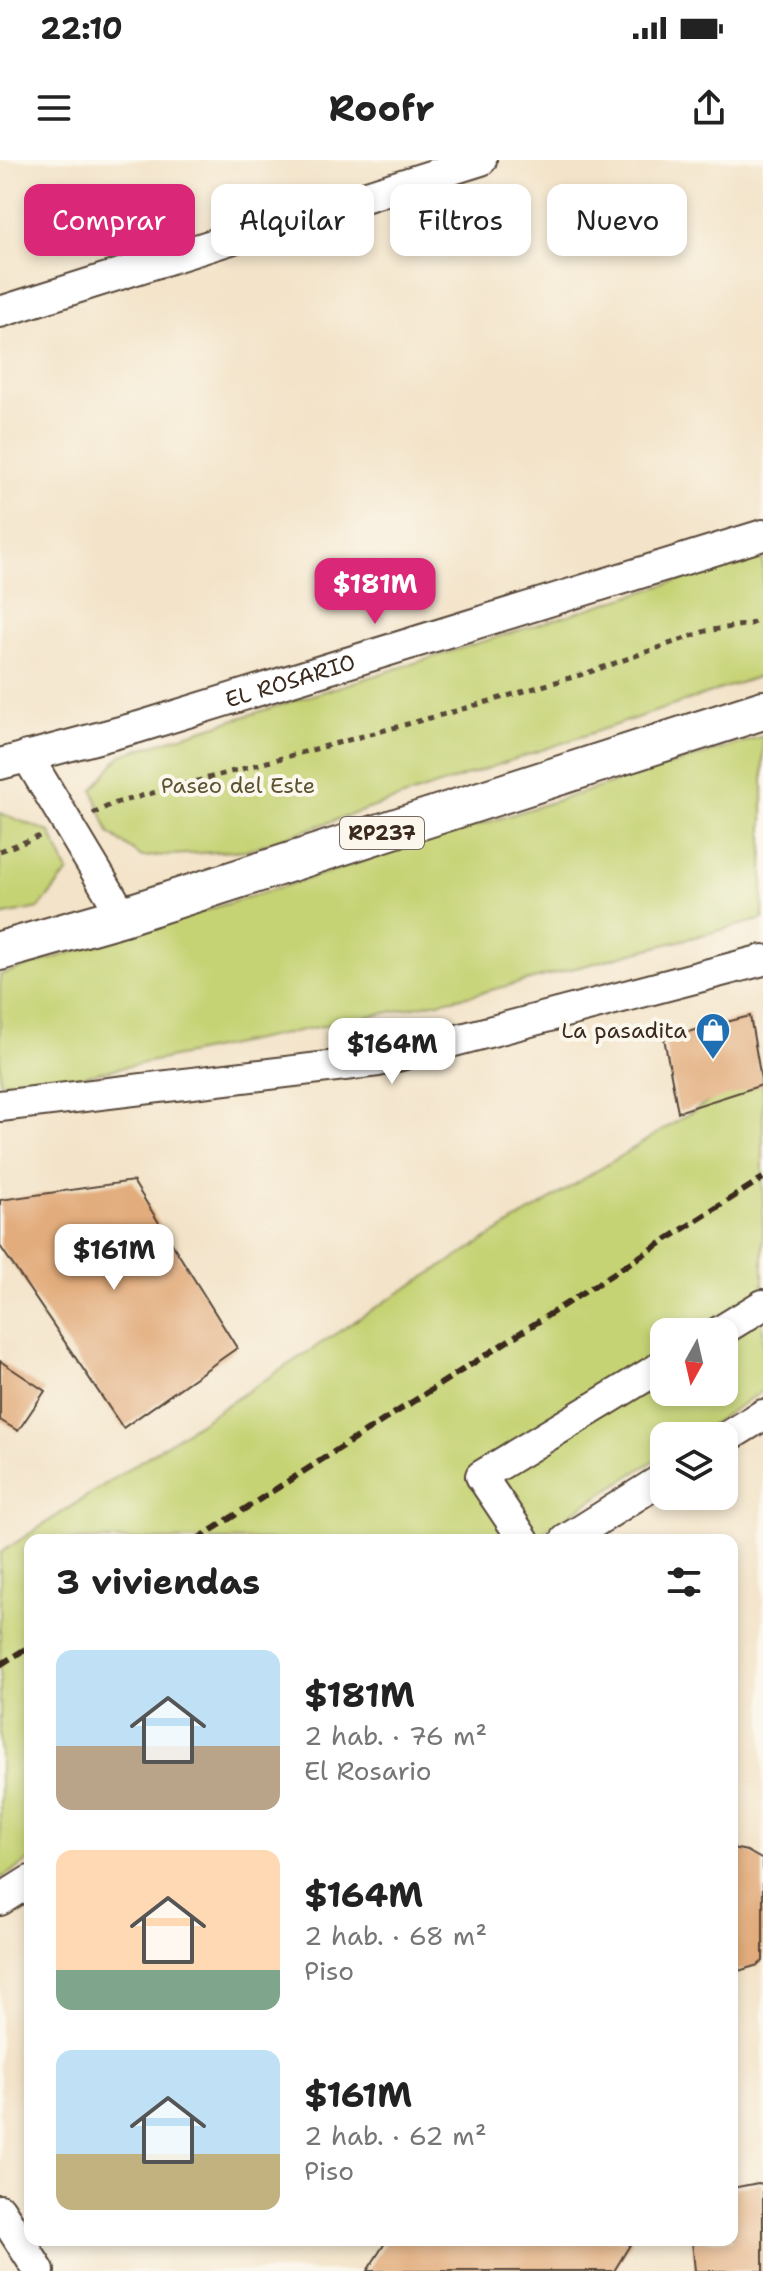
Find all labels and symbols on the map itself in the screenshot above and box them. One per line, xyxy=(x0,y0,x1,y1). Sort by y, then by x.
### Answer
pin: $181M xyxy=(319,558,431,626)
street label: EL ROSARIO xyxy=(222,647,359,715)
park label: Paseo del Este xyxy=(161,771,315,800)
road number: RP237 xyxy=(340,817,424,849)
shop icon: La pasadita xyxy=(694,1011,732,1061)
place label: La pasadita xyxy=(561,1016,687,1045)
pin: $164M xyxy=(336,1018,448,1086)
pin: $161M xyxy=(58,1224,170,1292)
north arrow xyxy=(650,1318,738,1406)

